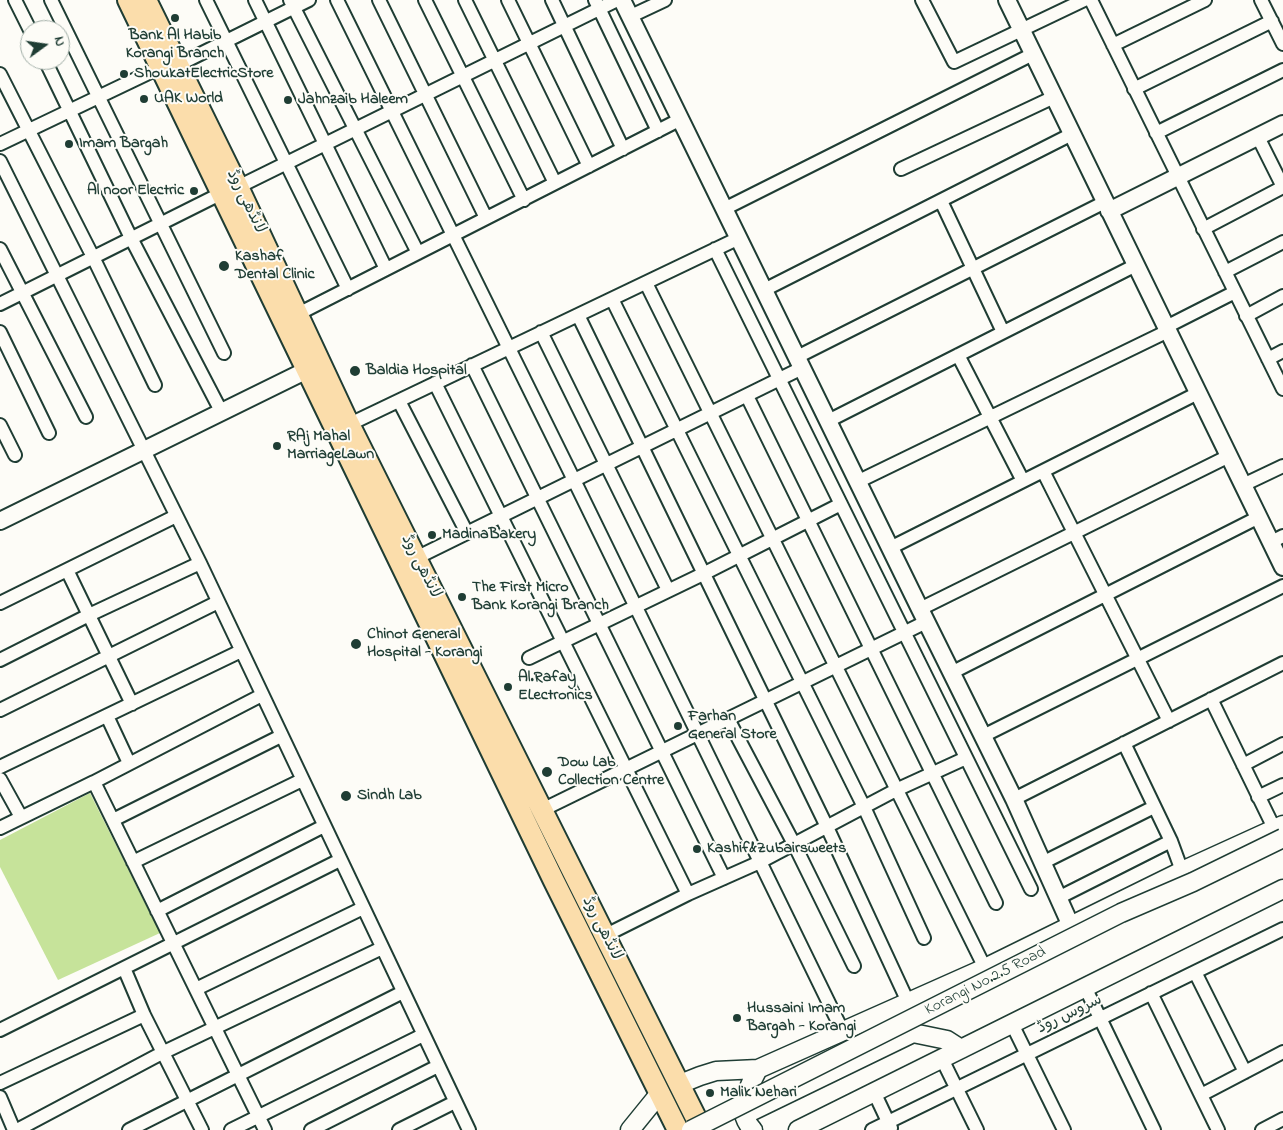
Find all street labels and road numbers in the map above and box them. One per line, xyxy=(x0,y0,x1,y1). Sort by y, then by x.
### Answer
street label: لانڈھی روڈ xyxy=(221,167,269,237)
street label: لانڈھی روڈ xyxy=(396,532,444,602)
street label: لانڈھی روڈ xyxy=(577,894,625,964)
street label: Korangi No.2.5 Road xyxy=(922,943,1050,1021)
street label: سروس روڈ xyxy=(1034,991,1106,1039)

